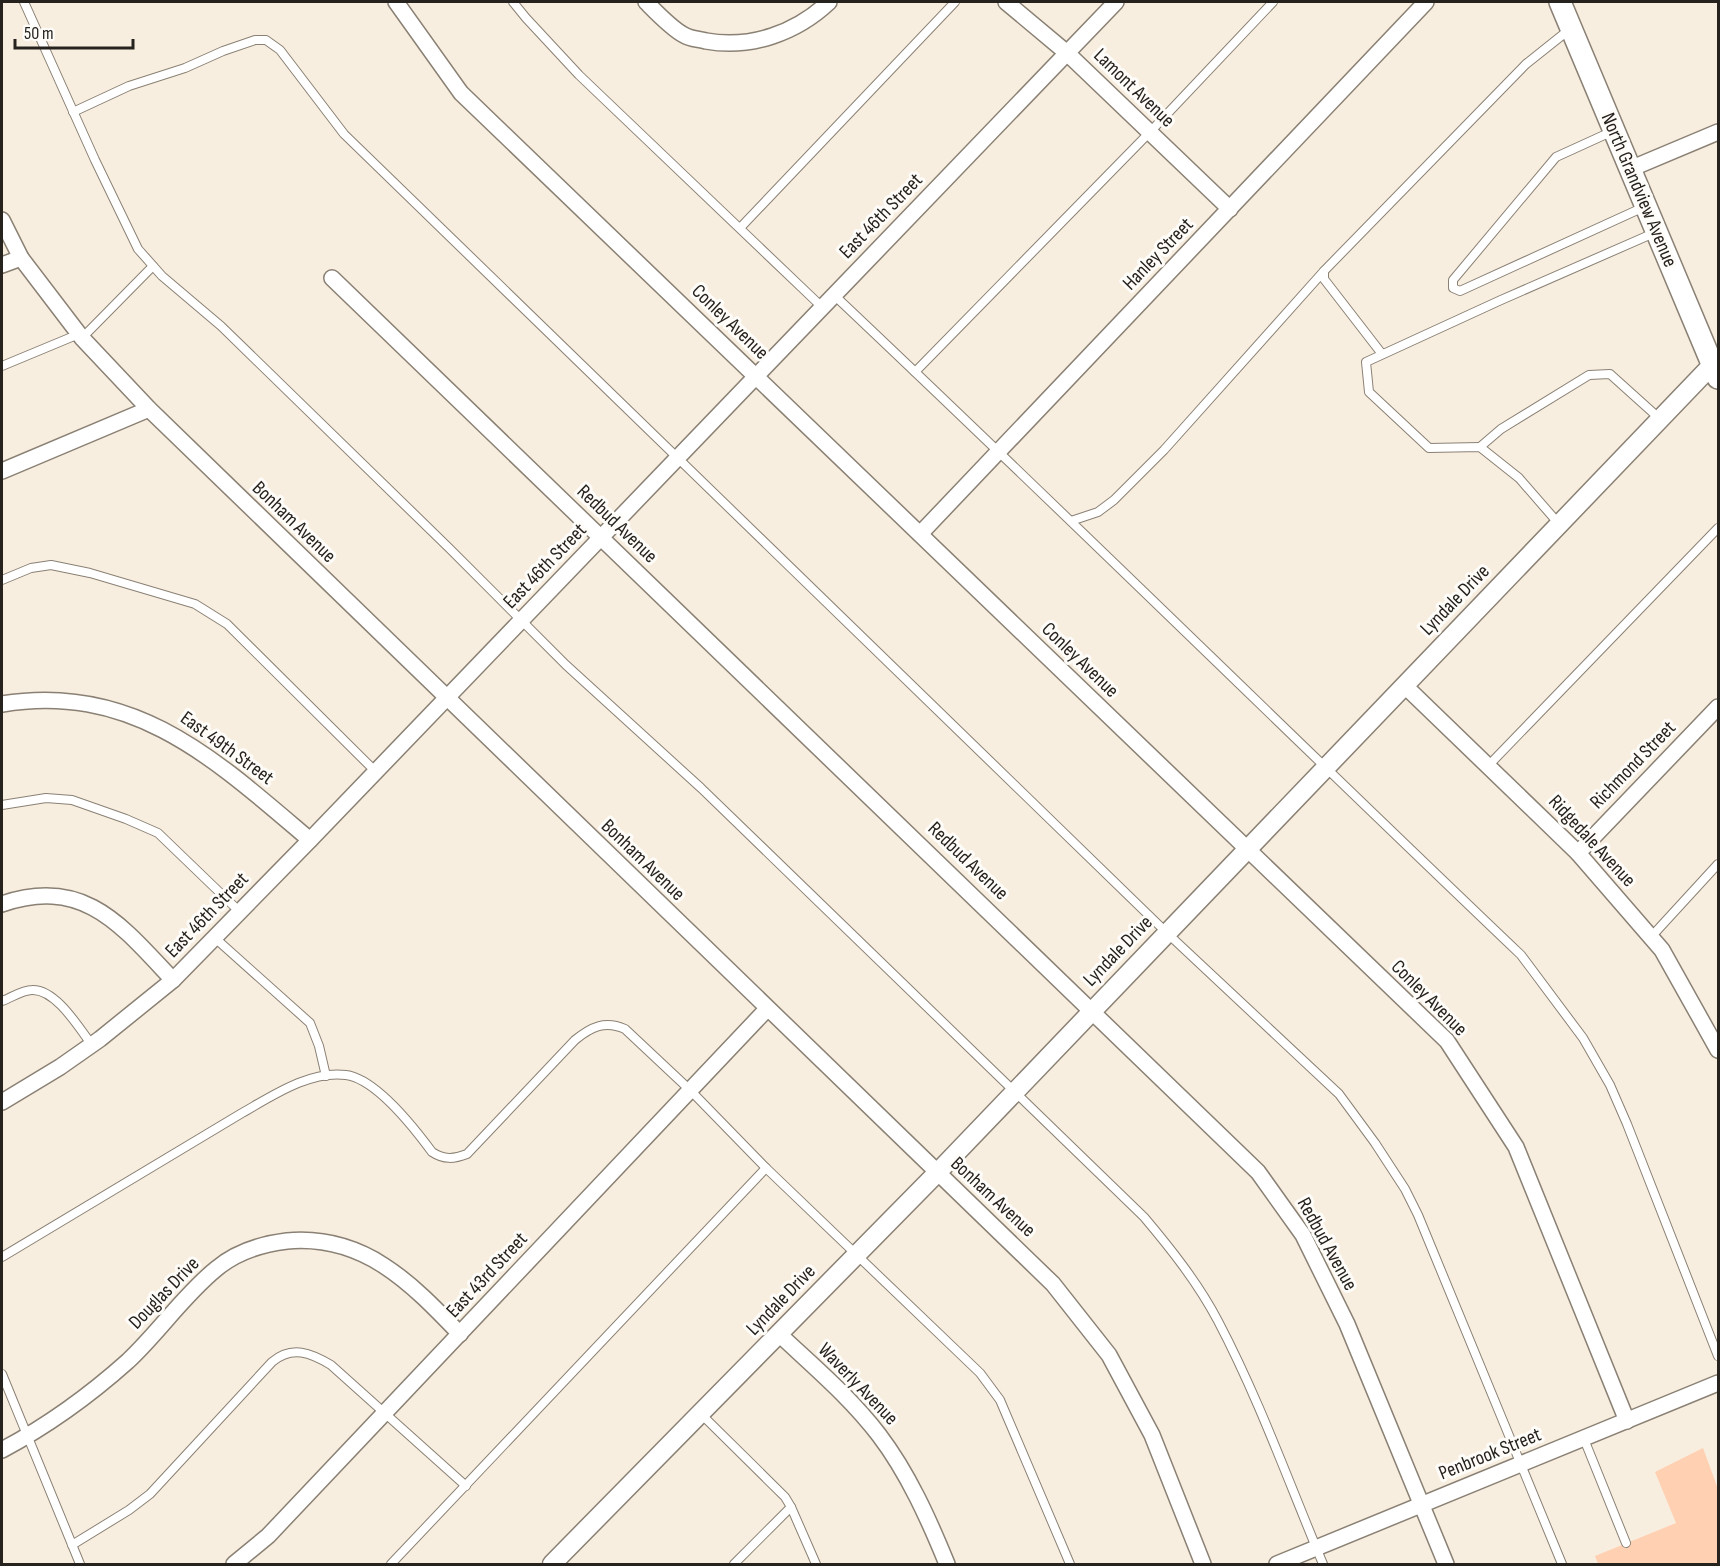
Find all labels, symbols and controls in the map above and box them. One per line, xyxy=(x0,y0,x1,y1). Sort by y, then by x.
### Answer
scale bar xyxy=(15,12,134,50)
text: 50 m xyxy=(24,23,54,44)
street label: Lamont Avenue xyxy=(1089,44,1179,132)
street label: North Grandview Avenue xyxy=(1596,109,1682,271)
street label: East 46th Street xyxy=(834,168,928,264)
street label: Hanley Street xyxy=(1118,213,1198,295)
street label: Conley Avenue xyxy=(686,279,774,365)
street label: Bonham Avenue xyxy=(247,476,341,568)
street label: Redbud Avenue xyxy=(572,480,662,568)
street label: East 46th Street xyxy=(498,518,592,614)
street label: Lyndale Drive xyxy=(1415,560,1495,640)
street label: Conley Avenue xyxy=(1036,617,1124,703)
street label: East 49th Street xyxy=(176,706,278,790)
street label: Richmond Street xyxy=(1585,716,1681,814)
street label: Ridgedale Avenue xyxy=(1543,790,1641,892)
street label: Bonham Avenue xyxy=(596,814,690,906)
street label: Redbud Avenue xyxy=(923,817,1013,905)
street label: East 46th Street xyxy=(160,867,254,963)
street label: Lyndale Drive xyxy=(1078,911,1158,991)
street label: Conley Avenue xyxy=(1386,955,1472,1041)
street label: Bonham Avenue xyxy=(946,1152,1040,1242)
street label: Redbud Avenue xyxy=(1292,1193,1362,1295)
street label: East 43rd Street xyxy=(441,1227,533,1323)
street label: Douglas Drive xyxy=(124,1252,204,1334)
street label: Lyndale Drive xyxy=(741,1260,821,1340)
street label: Waverly Avenue xyxy=(813,1338,903,1430)
street label: Penbrook Street xyxy=(1435,1423,1545,1485)

